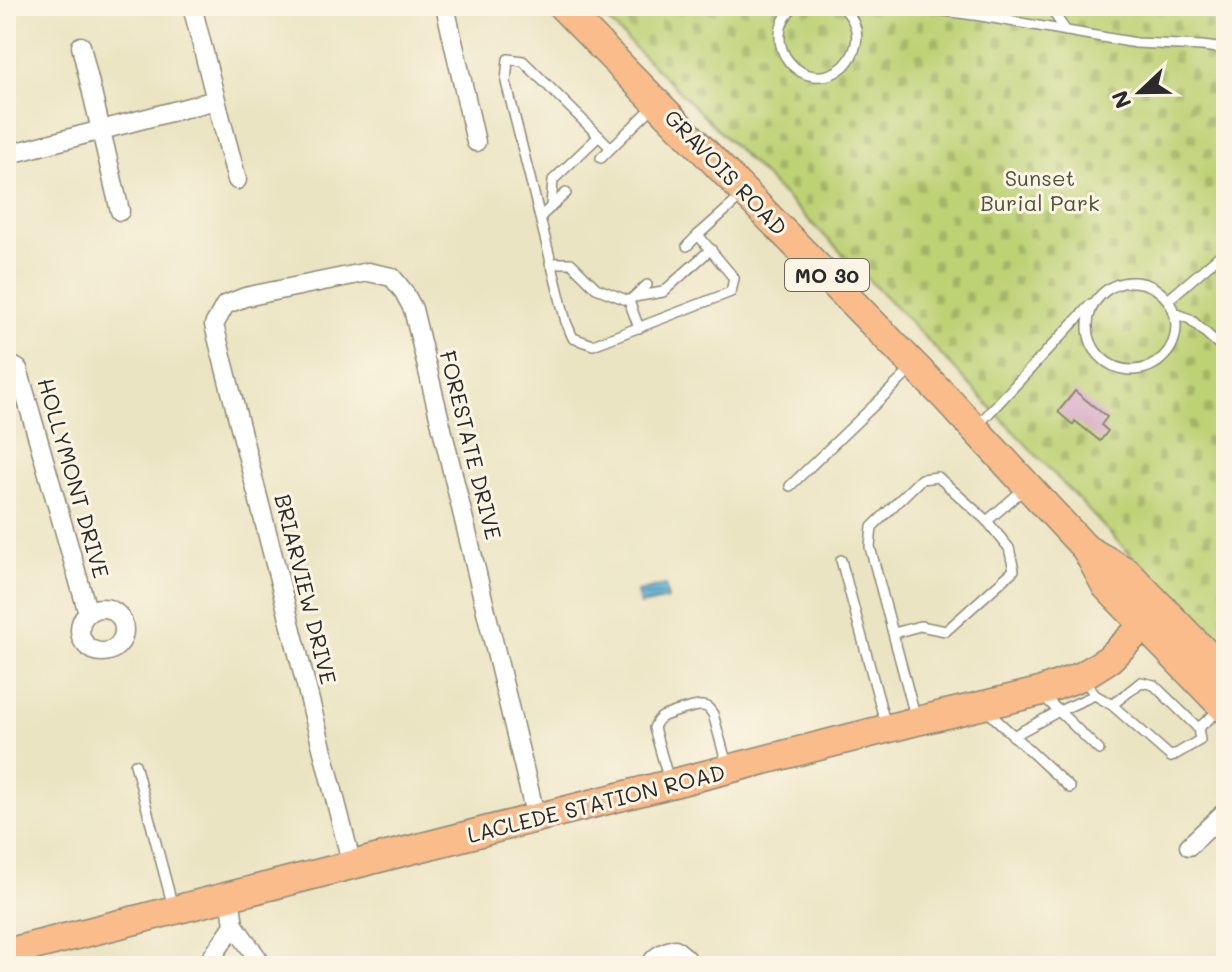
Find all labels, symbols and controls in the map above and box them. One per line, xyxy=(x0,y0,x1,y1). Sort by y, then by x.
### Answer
north arrow xyxy=(1100,52,1180,132)
text: N xyxy=(1104,87,1138,113)
street label: GRAVOIS ROAD xyxy=(658,103,794,241)
park label: Sunset Burial Park xyxy=(980,163,1100,217)
road number: MO 30 xyxy=(785,259,869,291)
street label: FORESTATE DRIVE xyxy=(433,347,509,543)
street label: HOLLYMONT DRIVE xyxy=(32,375,116,581)
street label: BRIARVIEW DRIVE xyxy=(268,491,344,687)
street label: LACLEDE STATION ROAD xyxy=(464,757,728,849)

